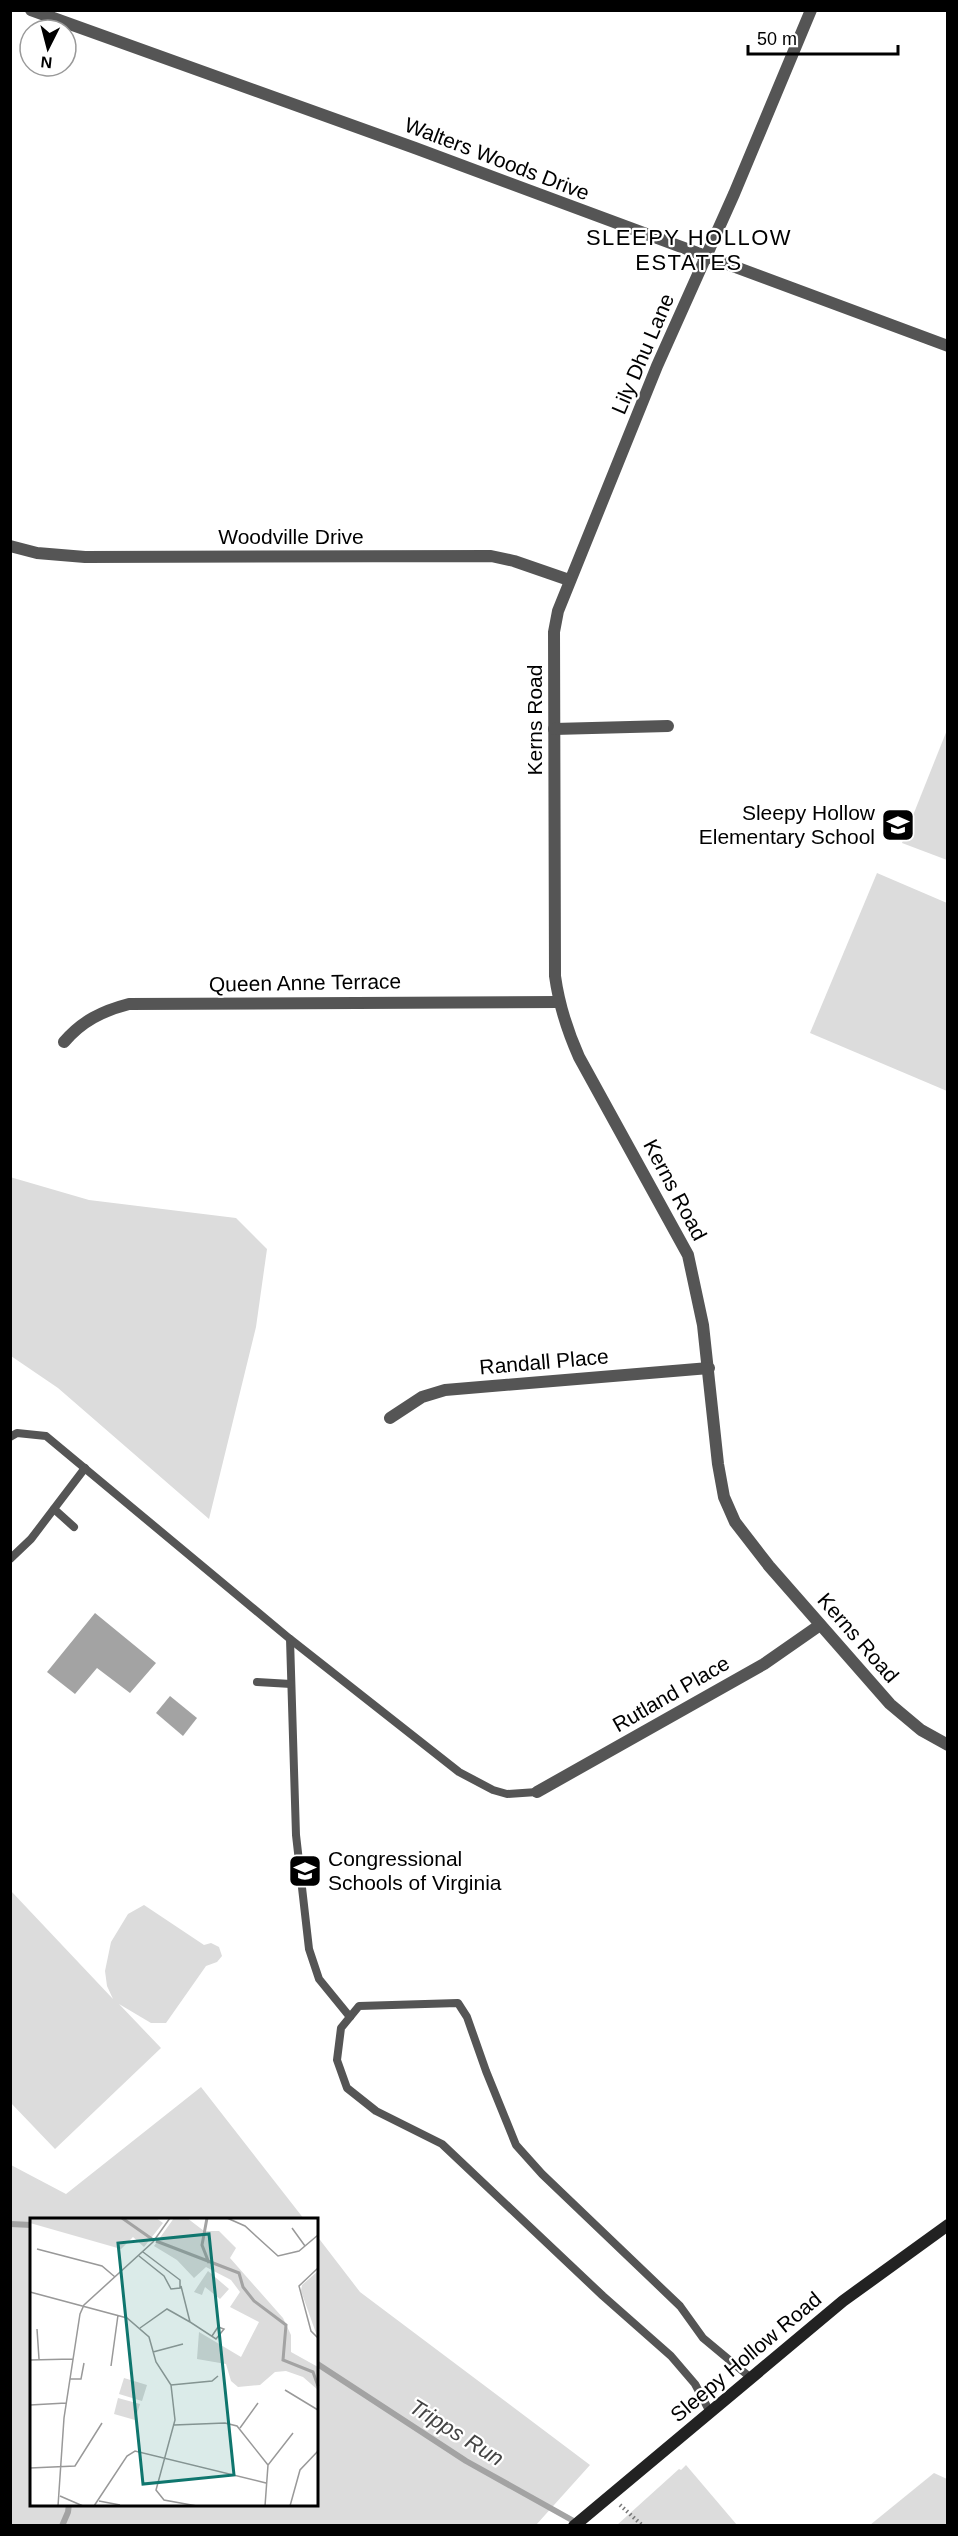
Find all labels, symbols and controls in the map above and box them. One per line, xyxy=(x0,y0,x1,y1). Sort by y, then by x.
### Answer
north arrow xyxy=(18,18,78,78)
scale bar xyxy=(748,18,898,56)
text: 50 m xyxy=(757,29,797,49)
text: N xyxy=(40,53,53,71)
street label: Walters Woods Drive xyxy=(402,113,593,204)
district label: SLEEPY HOLLOW ESTATES xyxy=(586,225,792,275)
street label: Lily Dhu Lane xyxy=(607,290,678,417)
street label: Woodville Drive xyxy=(218,525,364,548)
street label: Kerns Road xyxy=(523,665,546,775)
place label: Sleepy Hollow Elementary School xyxy=(699,801,876,848)
school or university icon: Sleepy Hollow Elementary School xyxy=(880,807,916,843)
street label: Queen Anne Terrace xyxy=(209,969,401,996)
street label: Kerns Road xyxy=(639,1135,712,1244)
street label: Randall Place xyxy=(478,1344,610,1379)
street label: Kerns Road xyxy=(813,1588,903,1687)
street label: Rutland Place xyxy=(608,1651,733,1736)
place label: Congressional Schools of Virginia xyxy=(328,1847,502,1894)
school or university icon: Congressional Schools of Virginia xyxy=(287,1853,323,1889)
inset map xyxy=(30,2218,318,2506)
street label: Sleepy Hollow Road xyxy=(666,2287,826,2426)
water label: Tripps Run xyxy=(405,2394,508,2471)

